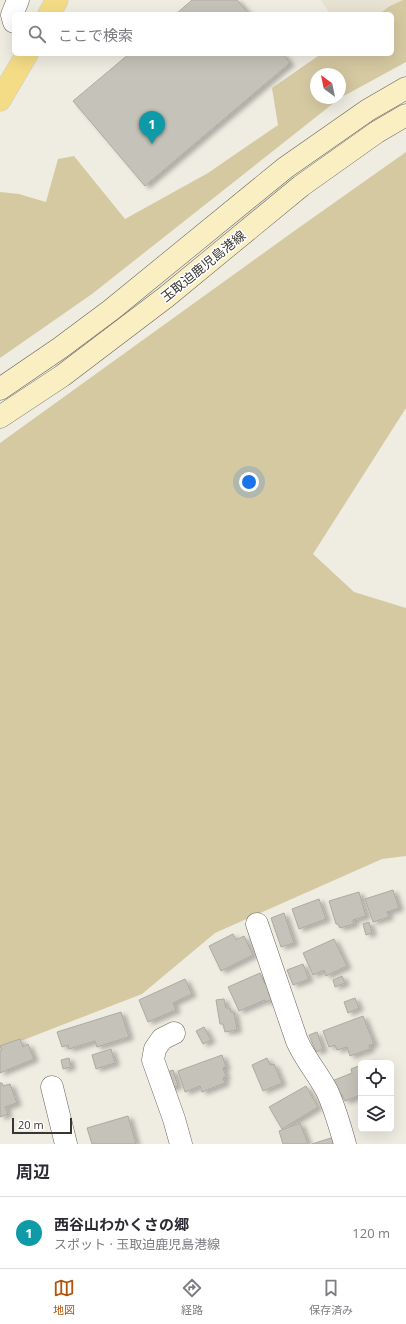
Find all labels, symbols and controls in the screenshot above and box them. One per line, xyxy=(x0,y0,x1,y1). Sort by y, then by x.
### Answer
search box xyxy=(12,12,394,56)
icon: search xyxy=(26,23,48,45)
text: ここで検索 xyxy=(58,25,133,45)
north arrow xyxy=(310,68,346,104)
pin: 1 xyxy=(139,111,165,144)
street label: 玉取迫鹿児島港線 xyxy=(157,226,249,306)
your location xyxy=(239,472,259,492)
map controls xyxy=(358,1060,394,1132)
button: locate xyxy=(358,1060,394,1096)
button: layers xyxy=(358,1096,394,1132)
scale bar xyxy=(12,1116,72,1135)
text: 20 m xyxy=(18,1117,44,1132)
text: 周辺 xyxy=(16,1160,50,1183)
text: 西谷山わかくさの郷 xyxy=(54,1214,189,1234)
text: 1 xyxy=(25,1224,33,1242)
text: 120 m xyxy=(352,1224,390,1242)
text: スポット · 玉取迫鹿児島港線 xyxy=(54,1235,220,1253)
tab: 地図 xyxy=(53,1277,75,1317)
tab: 経路 xyxy=(181,1277,203,1317)
tab: 保存済み xyxy=(309,1277,353,1317)

